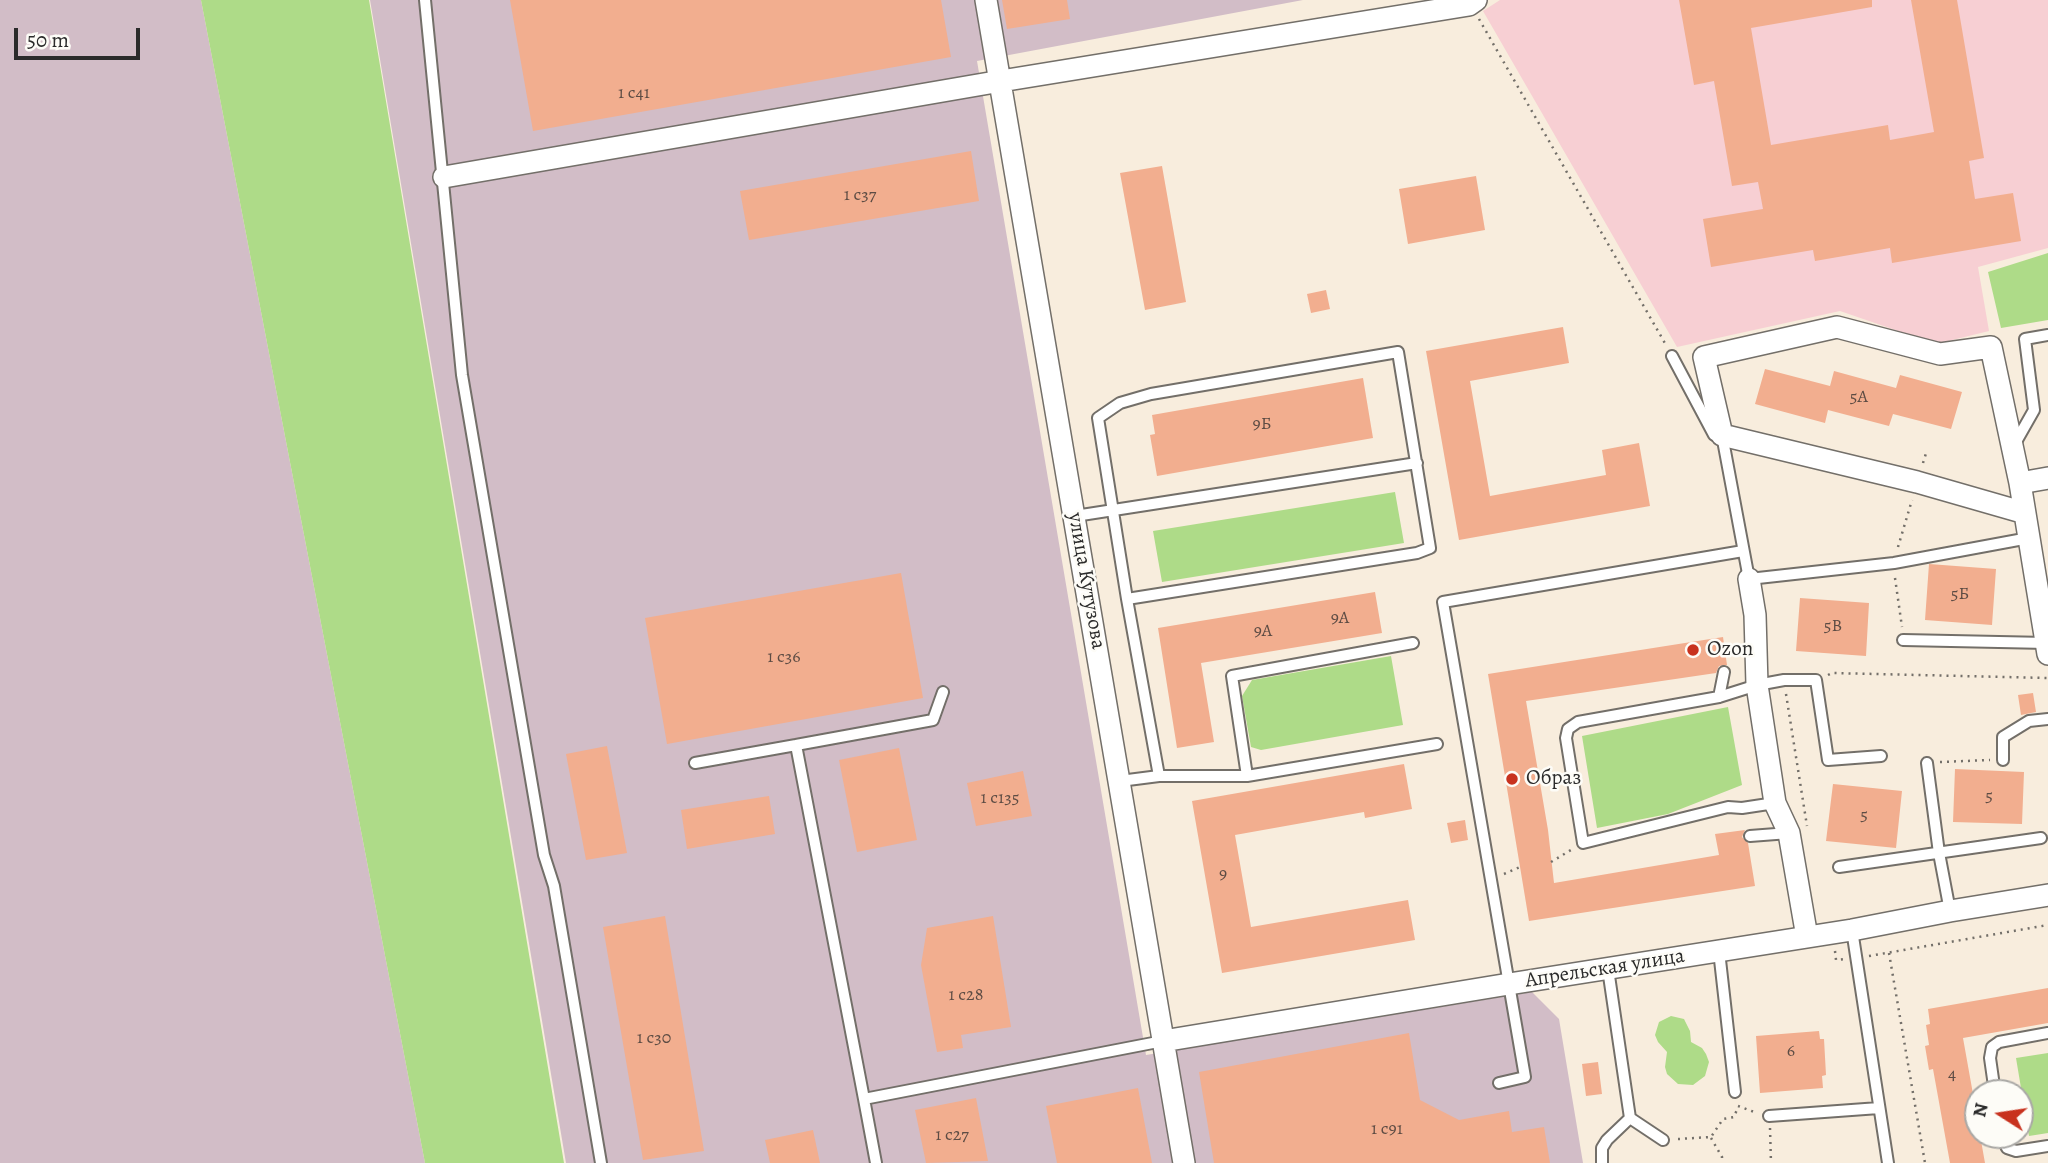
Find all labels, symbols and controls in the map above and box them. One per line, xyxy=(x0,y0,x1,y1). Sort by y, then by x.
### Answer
scale bar xyxy=(18,14,144,58)
text: 50 m xyxy=(27,26,69,54)
house number: 1 с41 xyxy=(618,83,650,105)
house number: 1 с37 xyxy=(844,185,876,207)
house number: 5А xyxy=(1850,387,1868,409)
house number: 9Б xyxy=(1253,414,1271,436)
street label: улица Кутузова xyxy=(1062,511,1110,651)
house number: 5Б xyxy=(1951,584,1969,606)
house number: 9А xyxy=(1331,608,1349,630)
house number: 5В xyxy=(1824,616,1842,638)
house number: 9А xyxy=(1254,621,1272,643)
place label: Ozon xyxy=(1707,637,1753,663)
marker: Ozon xyxy=(1685,642,1701,658)
house number: 1 с36 xyxy=(767,647,801,669)
place label: Образ xyxy=(1526,766,1581,792)
marker: Образ xyxy=(1504,771,1520,787)
house number: 5 xyxy=(1985,786,1993,808)
house number: 1 с135 xyxy=(981,788,1019,810)
house number: 5 xyxy=(1860,805,1868,827)
house number: 9 xyxy=(1219,864,1227,886)
street label: Апрельская улица xyxy=(1523,944,1687,994)
house number: 1 с28 xyxy=(949,985,983,1007)
house number: 1 с30 xyxy=(637,1028,671,1050)
house number: 6 xyxy=(1787,1041,1795,1063)
house number: 4 xyxy=(1948,1064,1956,1086)
north arrow xyxy=(1964,1079,2034,1149)
text: N xyxy=(1966,1101,1995,1120)
house number: 1 с91 xyxy=(1371,1119,1403,1141)
house number: 1 с27 xyxy=(935,1125,969,1147)

